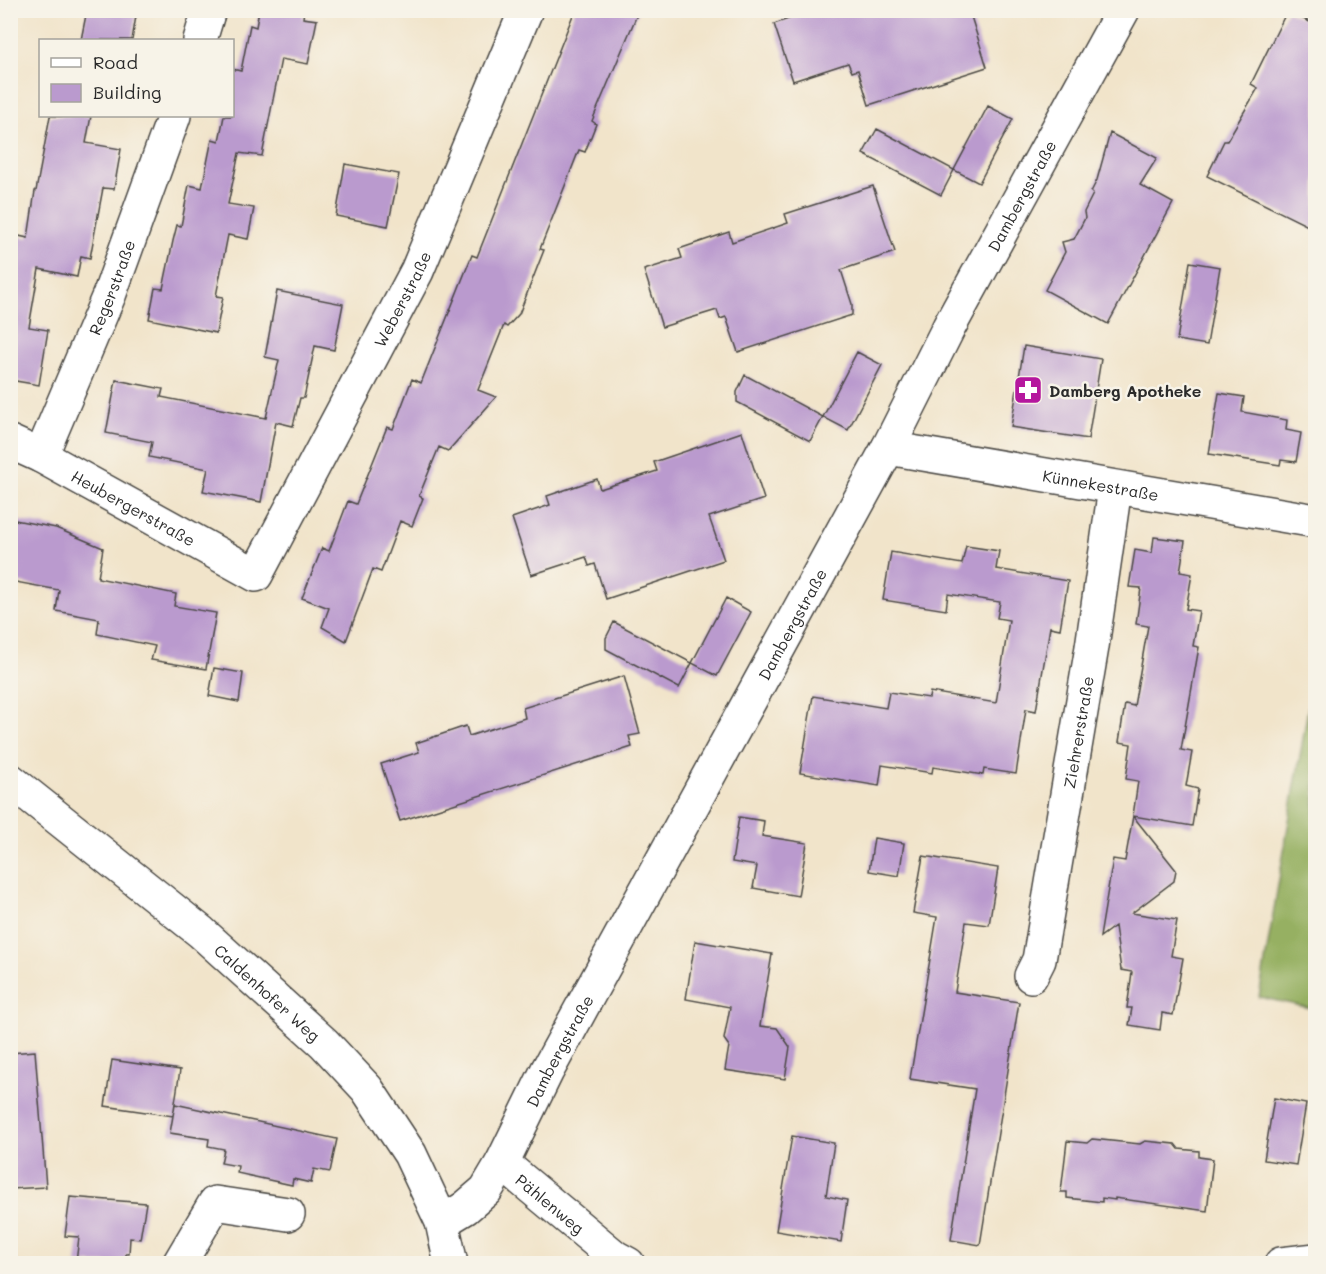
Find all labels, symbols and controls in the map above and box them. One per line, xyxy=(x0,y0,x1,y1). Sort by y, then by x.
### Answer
legend xyxy=(39,39,234,117)
text: Road xyxy=(93,50,138,74)
text: Building xyxy=(93,80,161,104)
street label: Dambergstraße xyxy=(982,136,1060,255)
street label: Regerstraße xyxy=(83,237,139,338)
street label: Weberstraße xyxy=(368,248,435,350)
pharmacy icon: Damberg Apotheke xyxy=(1012,374,1044,406)
place label: Damberg Apotheke xyxy=(1049,380,1201,401)
street label: Künnekestraße xyxy=(1041,464,1161,505)
street label: Heubergerstraße xyxy=(68,465,199,550)
street label: Dambergstraße xyxy=(753,565,831,683)
street label: Ziehrerstraße xyxy=(1058,674,1097,790)
street label: Caldenhofer Weg xyxy=(210,939,325,1045)
street label: Dambergstraße xyxy=(521,991,597,1110)
street label: Pählenweg xyxy=(512,1169,589,1238)

